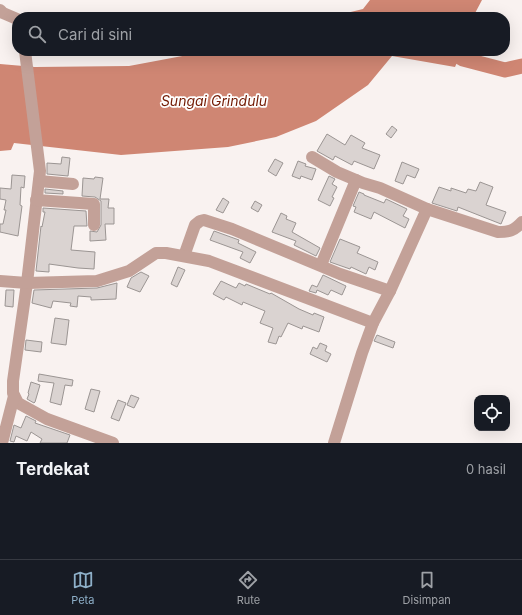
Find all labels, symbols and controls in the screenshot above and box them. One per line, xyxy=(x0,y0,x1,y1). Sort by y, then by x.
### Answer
search box xyxy=(12,12,510,56)
icon: search xyxy=(26,23,48,45)
text: Cari di sini xyxy=(58,25,132,44)
water label: Sungai Grindulu xyxy=(161,92,267,109)
map controls xyxy=(474,395,510,431)
button: locate xyxy=(474,395,510,431)
text: Terdekat xyxy=(16,459,89,479)
text: 0 hasil xyxy=(466,461,506,477)
tab: Peta xyxy=(71,569,94,607)
tab: Rute xyxy=(237,569,260,607)
tab: Disimpan xyxy=(403,569,451,607)

